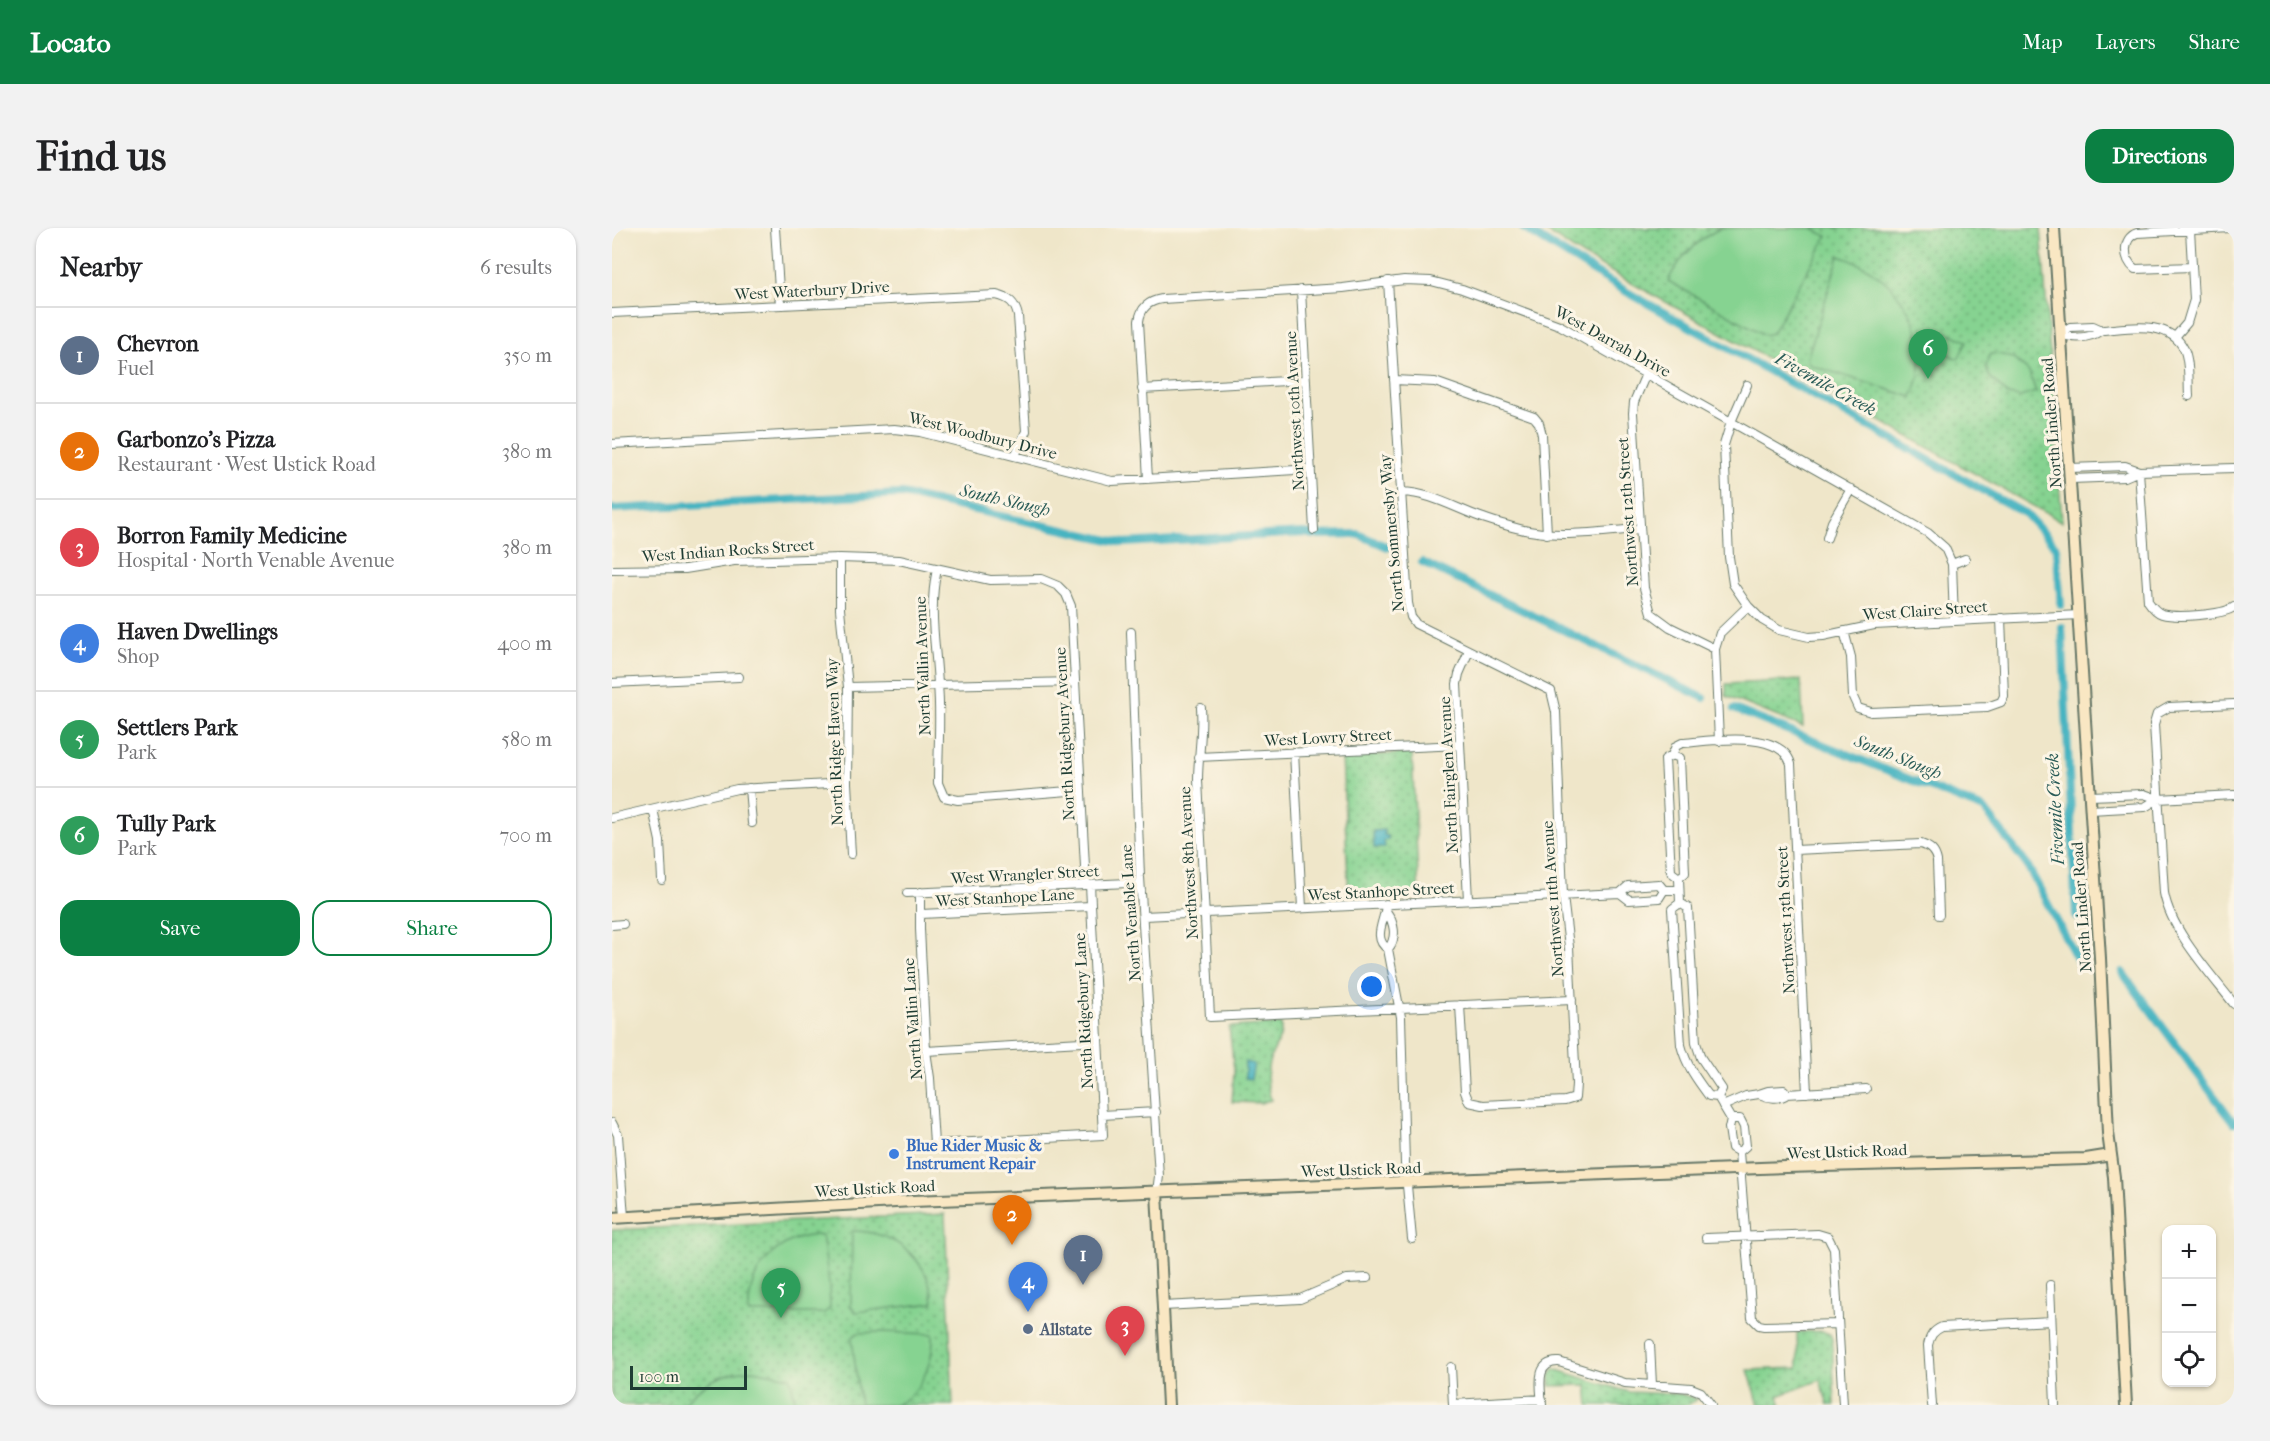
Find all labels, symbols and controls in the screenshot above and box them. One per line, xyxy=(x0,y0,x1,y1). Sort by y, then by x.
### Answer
text: Locato xyxy=(30,26,111,59)
text: Map xyxy=(2022,30,2063,54)
text: Layers xyxy=(2096,30,2155,54)
text: Share xyxy=(2188,30,2240,54)
button: Directions xyxy=(2085,129,2234,183)
text: Find us xyxy=(36,132,166,181)
text: Nearby xyxy=(60,252,142,283)
text: 6 results xyxy=(480,256,552,279)
street label: West Waterbury Drive xyxy=(733,277,890,304)
street label: West Darrah Drive xyxy=(1551,301,1674,381)
pin: 6 xyxy=(1908,330,1948,379)
text: Chevron xyxy=(117,331,199,357)
street label: Northwest 10th Avenue xyxy=(1281,331,1308,491)
text: 1 xyxy=(76,344,83,367)
text: 350 m xyxy=(503,344,552,367)
water label: Fivemile Creek xyxy=(1771,348,1880,421)
text: Fuel xyxy=(117,357,154,380)
street label: North Linder Road xyxy=(2037,357,2066,489)
street label: West Woodbury Drive xyxy=(906,408,1059,463)
text: Garbonzo's Pizza xyxy=(117,427,275,453)
street label: Northwest 12th Street xyxy=(1613,436,1642,587)
text: 2 xyxy=(74,440,85,463)
text: 380 m xyxy=(502,440,552,463)
text: Restaurant · West Ustick Road xyxy=(117,453,376,476)
street label: North Sommersby Way xyxy=(1375,453,1408,613)
water label: South Slough xyxy=(957,480,1052,521)
text: Borron Family Medicine xyxy=(117,523,347,549)
street label: West Indian Rocks Street xyxy=(640,535,815,566)
text: 3 xyxy=(75,536,84,559)
text: 380 m xyxy=(502,536,552,559)
text: Hospital · North Venable Avenue xyxy=(117,549,394,572)
street label: North Vallin Avenue xyxy=(911,596,934,736)
street label: West Claire Street xyxy=(1861,597,1988,624)
text: Haven Dwellings xyxy=(117,619,278,645)
text: 4 xyxy=(74,632,85,655)
text: 400 m xyxy=(497,632,552,655)
text: Shop xyxy=(117,645,159,668)
street label: North Ridgebury Avenue xyxy=(1050,647,1079,821)
street label: North Ridge Haven Way xyxy=(822,657,847,826)
street label: North Fairglen Avenue xyxy=(1435,696,1462,854)
text: Settlers Park xyxy=(117,715,238,741)
street label: West Lowry Street xyxy=(1263,725,1393,750)
text: 5 xyxy=(75,728,84,751)
text: 580 m xyxy=(501,728,552,751)
water label: South Slough xyxy=(1850,730,1944,784)
text: Park xyxy=(117,741,157,764)
water label: Fivemile Creek xyxy=(2042,752,2069,866)
street label: Northwest 8th Avenue xyxy=(1175,786,1202,940)
text: Tully Park xyxy=(117,811,216,837)
street label: Northwest 11th Avenue xyxy=(1538,820,1567,978)
text: 6 xyxy=(74,824,85,847)
text: 700 m xyxy=(499,824,552,847)
text: Park xyxy=(117,837,157,860)
street label: North Linder Road xyxy=(2067,841,2096,973)
street label: North Venable Lane xyxy=(1116,844,1145,982)
street label: Northwest 13th Street xyxy=(1772,845,1799,995)
street label: West Wrangler Street xyxy=(949,861,1100,888)
street label: West Stanhope Street xyxy=(1306,878,1455,905)
street label: West Stanhope Lane xyxy=(934,884,1075,911)
button: Save xyxy=(60,900,300,956)
button: Share xyxy=(312,900,552,956)
street label: North Ridgebury Lane xyxy=(1070,932,1097,1090)
street label: North Vallin Lane xyxy=(899,957,926,1081)
your location xyxy=(1357,972,1386,1001)
place label: Blue Rider Music & Instrument Repair xyxy=(906,1136,1042,1174)
street label: West Ustick Road xyxy=(1785,1140,1908,1163)
marker: Blue Rider Music & Instrument Repair xyxy=(887,1147,901,1161)
street label: West Ustick Road xyxy=(1299,1158,1422,1181)
street label: West Ustick Road xyxy=(813,1176,936,1201)
pin: 2 xyxy=(992,1196,1032,1245)
map controls xyxy=(2162,1225,2216,1387)
button: + xyxy=(2162,1225,2216,1279)
pin: 1 xyxy=(1064,1236,1102,1285)
pin: 4 xyxy=(1008,1262,1048,1312)
pin: 5 xyxy=(762,1268,800,1318)
button: − xyxy=(2162,1279,2216,1333)
pin: 3 xyxy=(1106,1306,1144,1356)
place label: Allstate xyxy=(1039,1320,1092,1339)
marker: Allstate xyxy=(1021,1322,1035,1336)
button: locate xyxy=(2162,1333,2216,1387)
scale bar xyxy=(630,1363,747,1390)
text: 100 m xyxy=(639,1367,679,1386)

